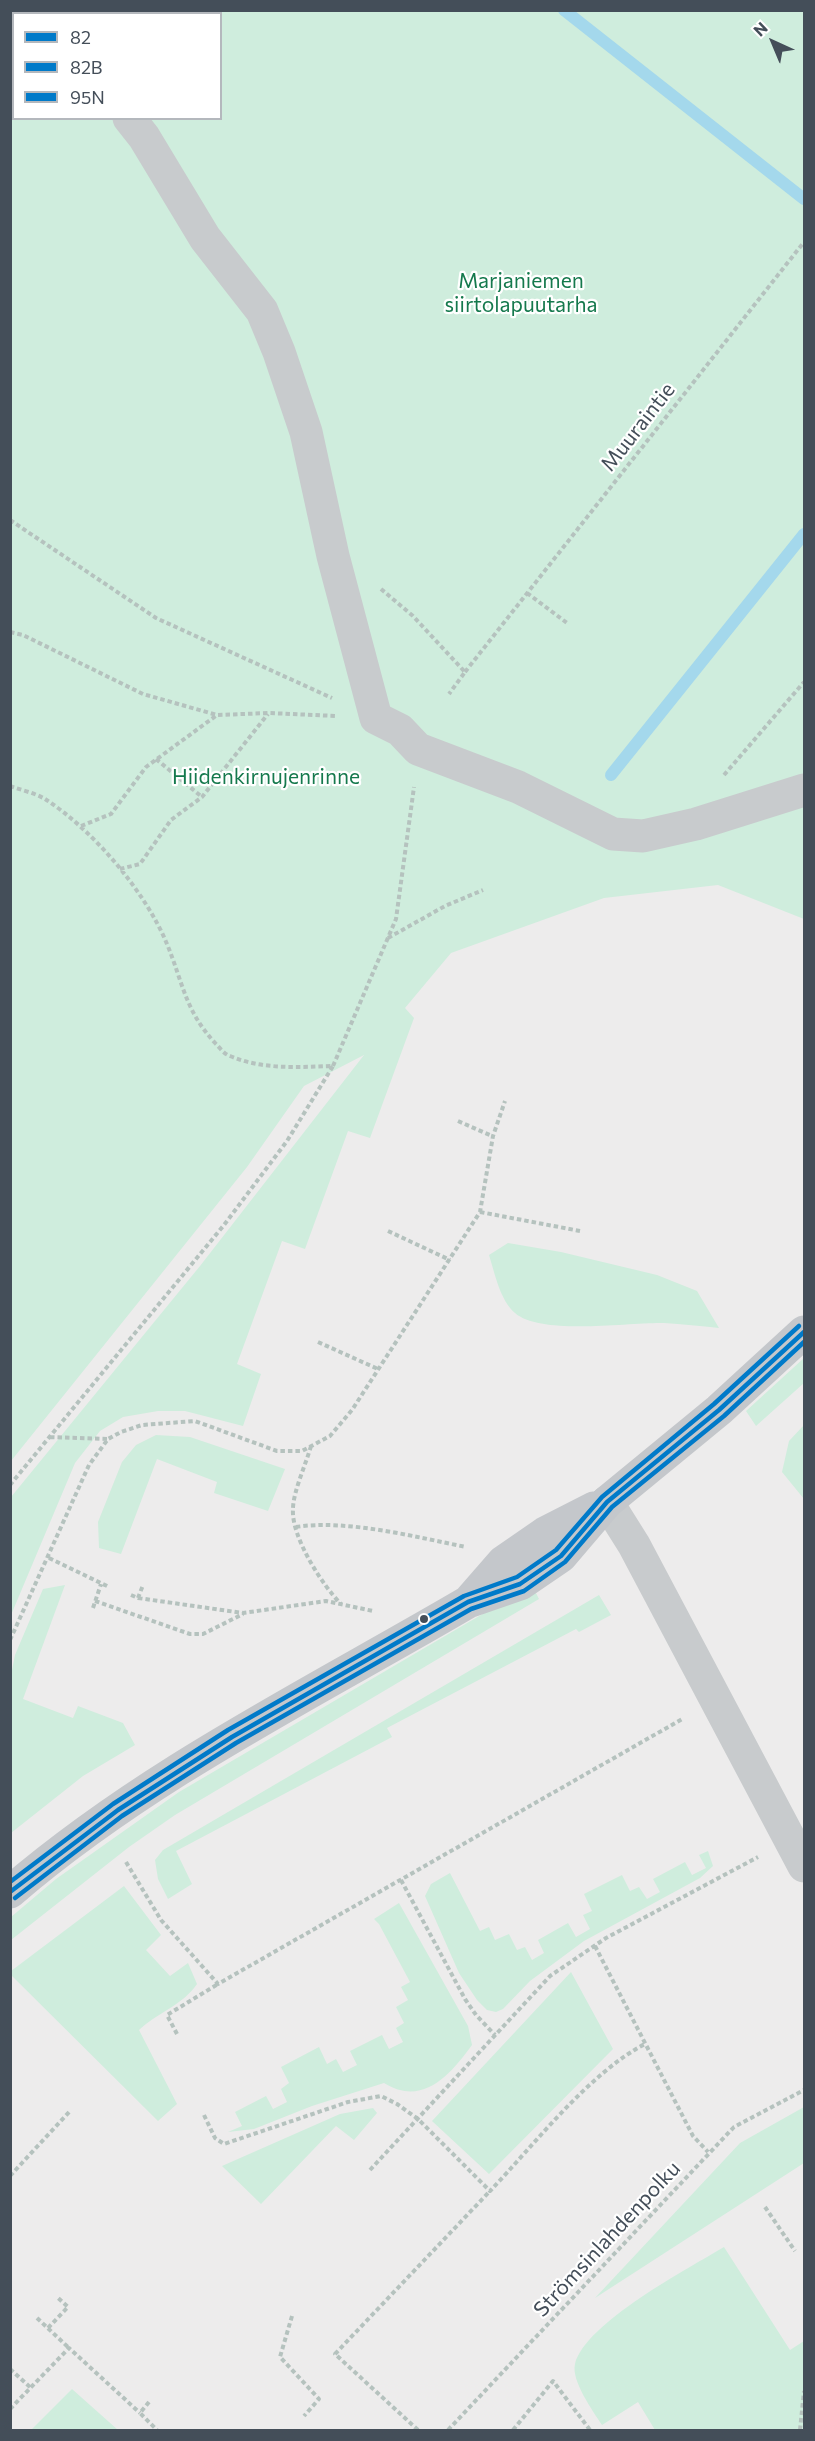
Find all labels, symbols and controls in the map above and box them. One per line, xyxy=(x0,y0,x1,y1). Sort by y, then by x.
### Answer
legend xyxy=(12,12,222,120)
north arrow xyxy=(743,12,803,72)
text: N xyxy=(749,18,771,40)
text: 82 xyxy=(70,26,91,48)
text: 82B xyxy=(70,56,102,78)
text: 95N xyxy=(70,86,105,108)
park label: Marjaniemen siirtolapuutarha xyxy=(445,268,597,318)
street label: Muuraintie xyxy=(596,378,680,476)
park label: Hiidenkirnujenrinne xyxy=(172,764,360,790)
unlabelled marker xyxy=(418,1613,430,1625)
street label: Strömsinlahdenpolku xyxy=(528,2156,686,2322)

